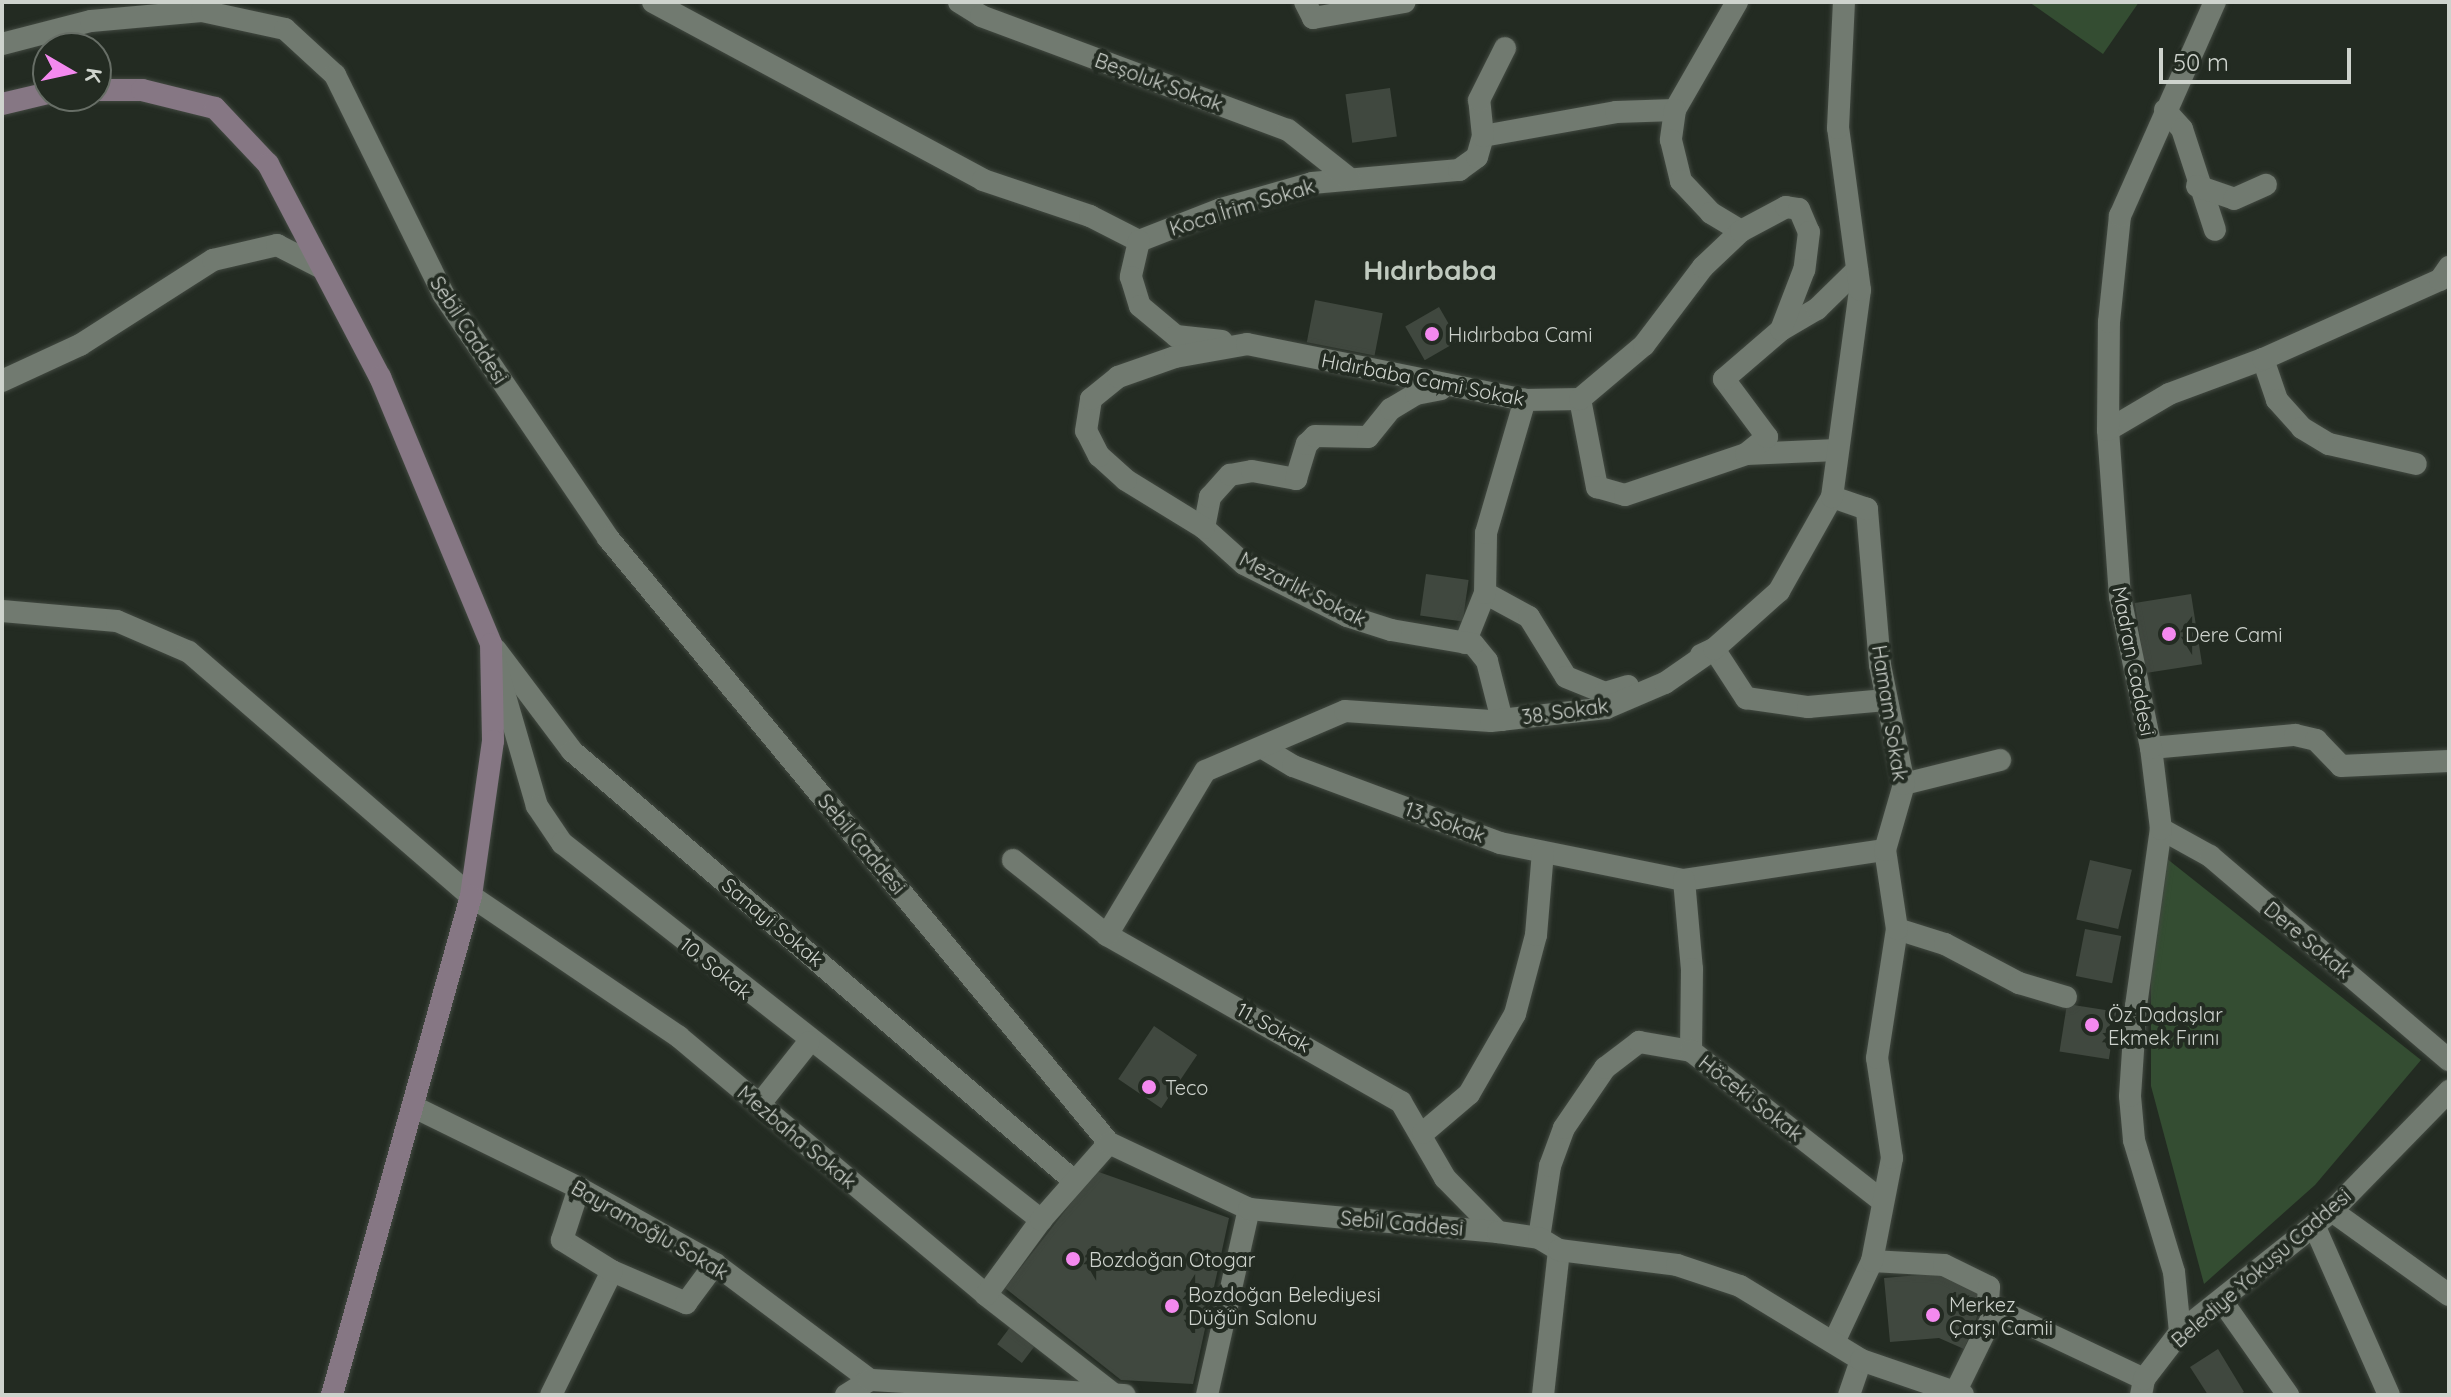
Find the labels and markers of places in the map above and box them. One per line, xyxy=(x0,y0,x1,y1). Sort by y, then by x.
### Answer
place label: Hıdırbaba Cami xyxy=(1448,322,1592,346)
marker: Hıdırbaba Cami xyxy=(1423,325,1441,343)
place label: Dere Cami xyxy=(2185,622,2283,646)
marker: Dere Cami xyxy=(2160,625,2178,643)
place label: Öz Dadaşlar Ekmek Fırını xyxy=(2108,1002,2223,1049)
marker: Öz Dadaşlar Ekmek Fırını xyxy=(2083,1016,2101,1034)
place label: Teco xyxy=(1165,1075,1208,1099)
marker: Teco xyxy=(1140,1078,1158,1096)
place label: Bozdoğan Otogar xyxy=(1089,1247,1255,1271)
marker: Bozdoğan Otogar xyxy=(1064,1250,1082,1268)
place label: Bozdoğan Belediyesi Düğün Salonu xyxy=(1188,1282,1381,1329)
place label: Merkez Çarşı Camii xyxy=(1949,1292,2053,1339)
marker: Bozdoğan Belediyesi Düğün Salonu xyxy=(1163,1297,1181,1315)
marker: Merkez Çarşı Camii xyxy=(1924,1306,1942,1324)

